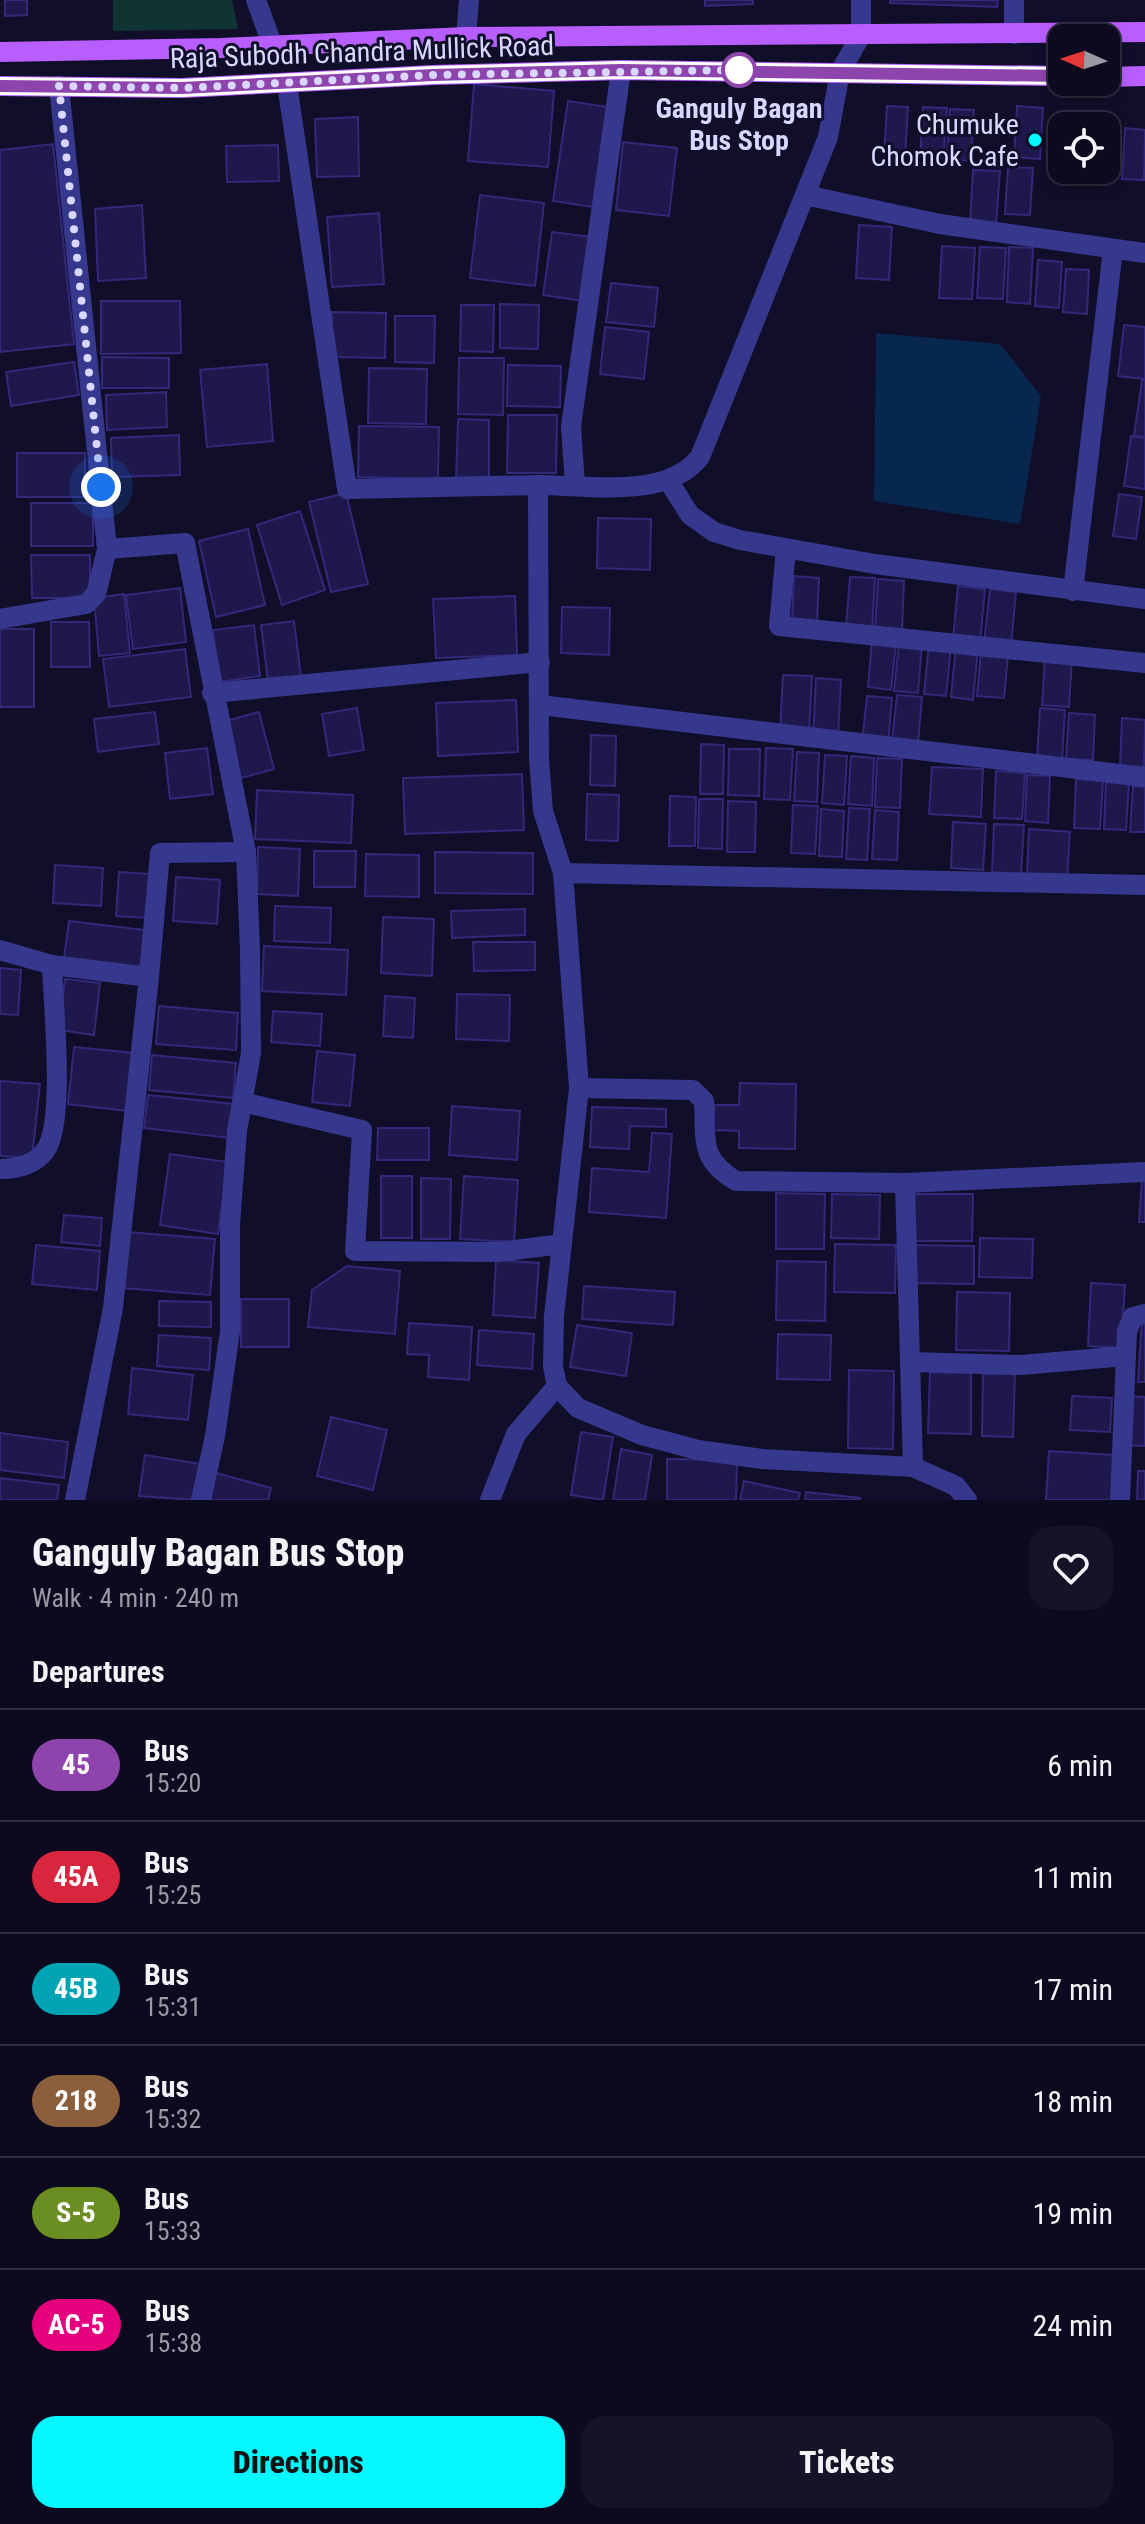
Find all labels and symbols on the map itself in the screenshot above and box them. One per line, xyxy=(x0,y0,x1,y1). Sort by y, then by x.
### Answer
north arrow xyxy=(1048,24,1120,96)
street label: Raja Subodh Chandra Mullick Road xyxy=(169,29,555,75)
marker: Ganguly Bagan Bus Stop xyxy=(722,53,756,87)
place label: Ganguly Bagan Bus Stop xyxy=(655,92,823,157)
place label: Chumuke Chomok Cafe xyxy=(870,108,1019,173)
marker: Chumuke Chomok Cafe xyxy=(1026,131,1044,149)
your location xyxy=(81,467,121,507)

